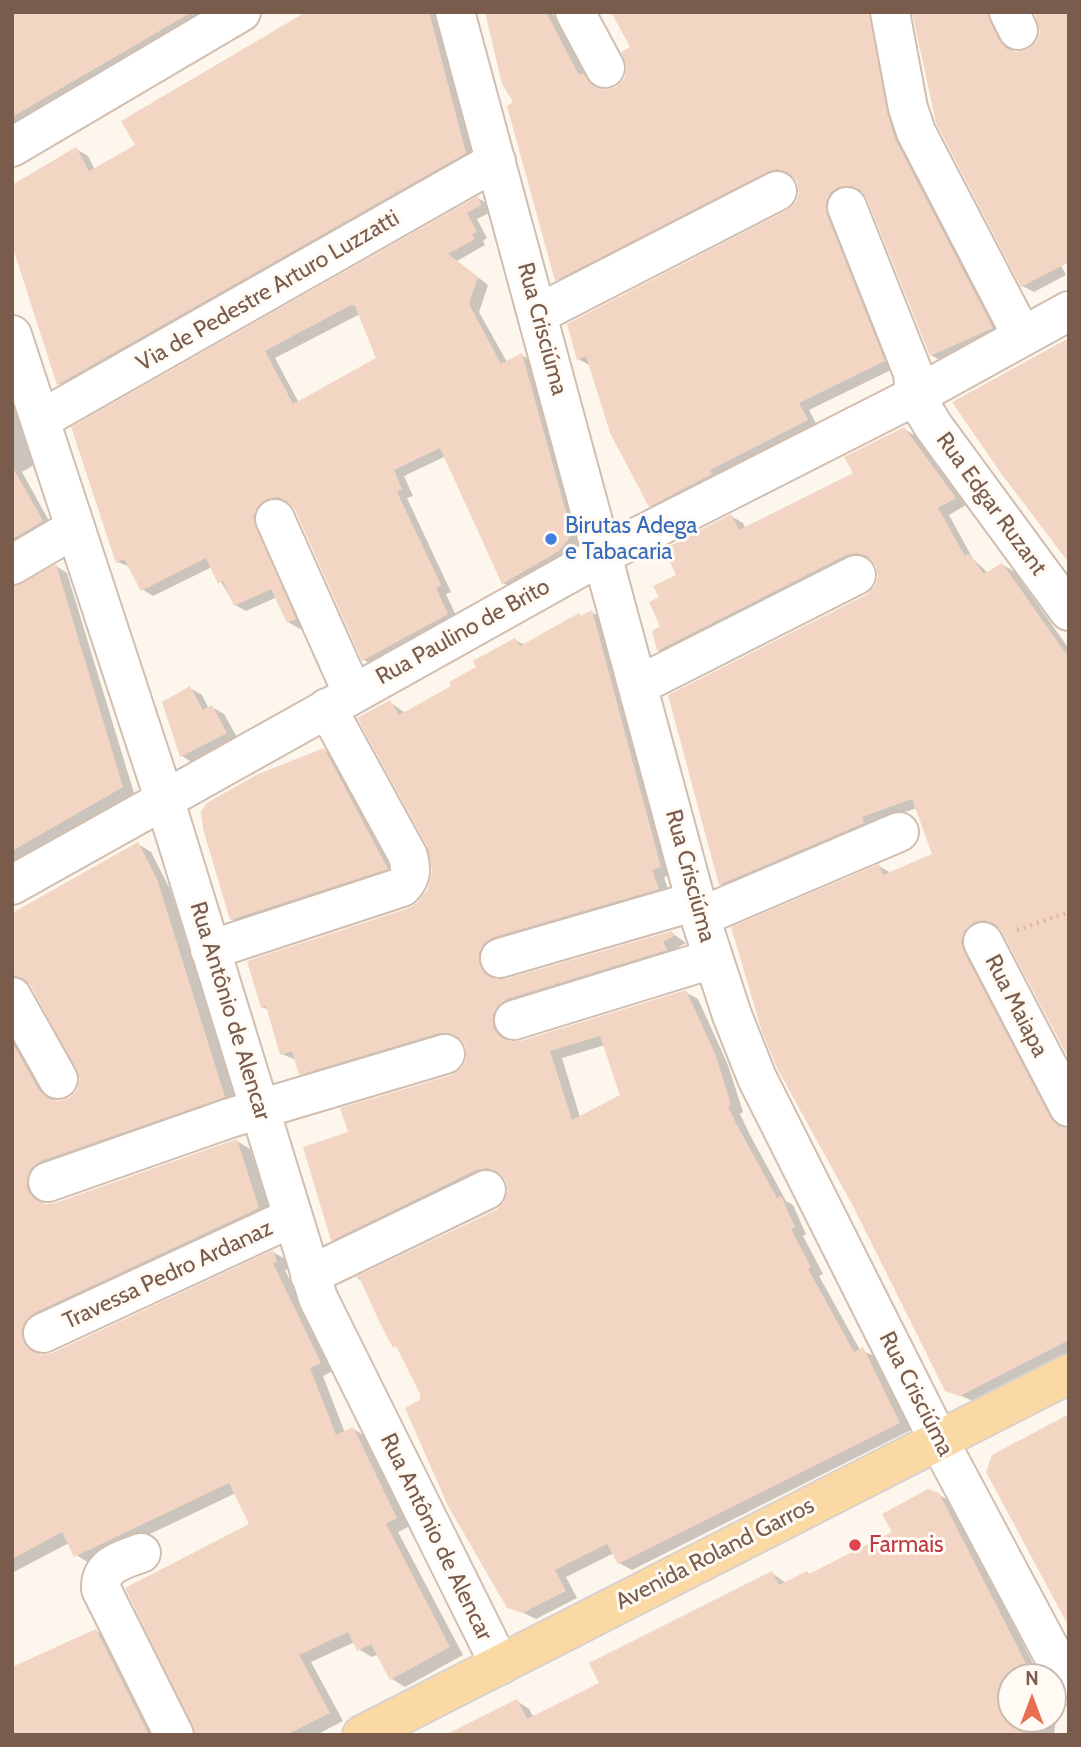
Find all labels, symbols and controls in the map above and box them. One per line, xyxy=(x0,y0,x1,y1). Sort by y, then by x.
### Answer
street label: Via de Pedestre Arturo Luzzatti xyxy=(132,204,404,378)
street label: Rua Crisciúma xyxy=(511,260,573,398)
street label: Rua Edgar Ruzant xyxy=(930,427,1052,581)
place label: Birutas Adega e Tabacaria xyxy=(565,512,697,566)
marker: Birutas Adega e Tabacaria xyxy=(543,531,559,547)
street label: Rua Paulino de Brito xyxy=(371,573,555,691)
street label: Rua Crisciúma xyxy=(659,807,721,945)
street label: Rua Antônio de Alencar xyxy=(184,898,276,1124)
street label: Rua Maiapa xyxy=(978,950,1054,1062)
street label: Travessa Pedro Ardanaz xyxy=(59,1214,277,1336)
street label: Rua Crisciúma xyxy=(873,1327,959,1461)
street label: Rua Antônio de Alencar xyxy=(374,1429,498,1645)
street label: Avenida Roland Garros xyxy=(611,1492,819,1616)
place label: Farmais xyxy=(869,1531,944,1559)
marker: Farmais xyxy=(847,1537,863,1553)
north arrow xyxy=(997,1663,1067,1733)
text: N xyxy=(1025,1667,1039,1690)

